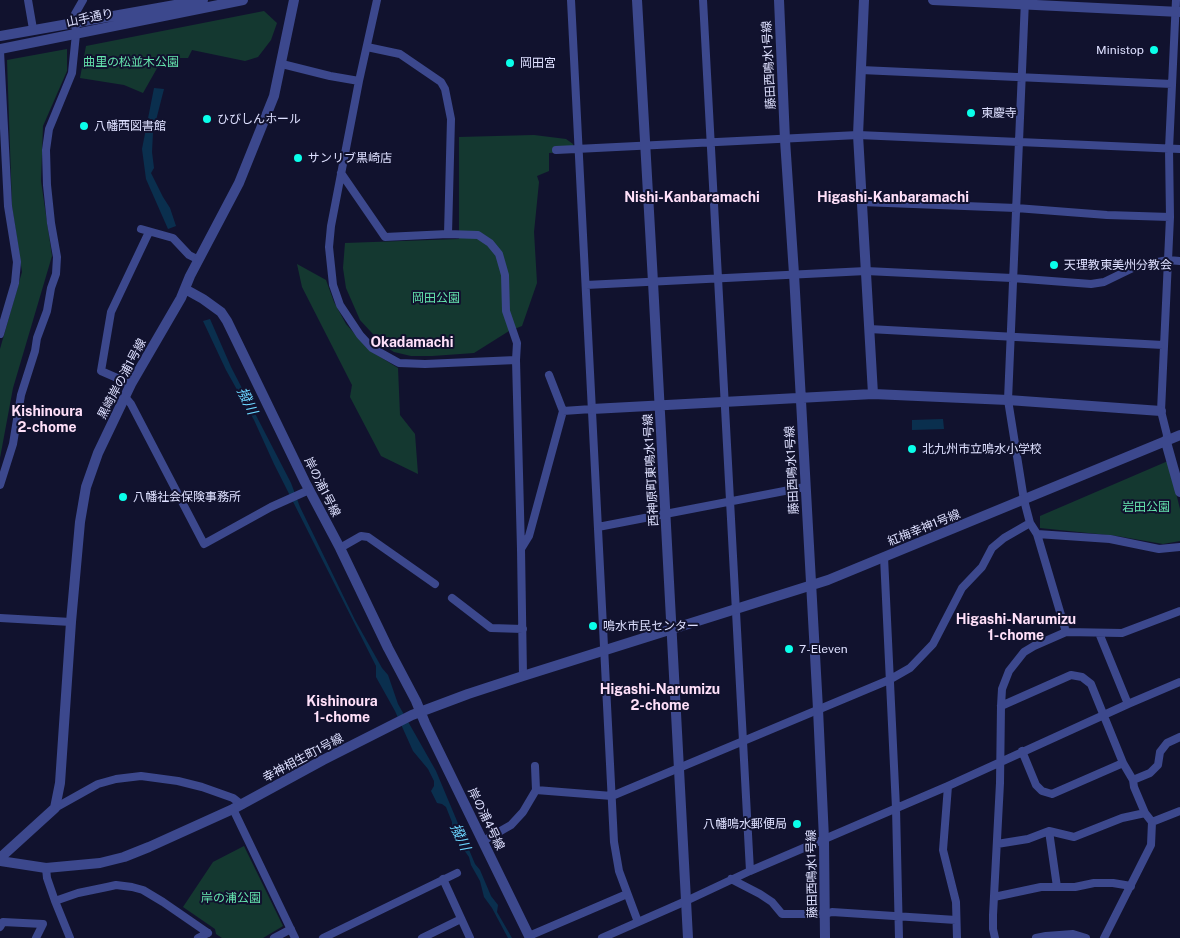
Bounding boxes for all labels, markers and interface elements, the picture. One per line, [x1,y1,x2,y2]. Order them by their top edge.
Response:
street label: 山手通り [65,6,115,30]
street label: 藤田西鳴水1号線 [759,20,779,110]
place label: Ministop [1096,43,1144,57]
marker: Ministop [1148,44,1160,56]
park label: 曲里の松並木公園 [83,55,179,69]
place label: 岡田宮 [520,56,556,70]
marker: 岡田宮 [504,57,516,69]
place label: 東慶寺 [981,106,1017,120]
marker: 東慶寺 [965,107,977,119]
place label: ひびしんホール [217,112,301,126]
marker: ひびしんホール [201,113,213,125]
place label: 八幡西図書館 [94,119,166,133]
marker: 八幡西図書館 [78,120,90,132]
place label: サンリブ黒崎店 [308,151,392,165]
marker: サンリブ黒崎店 [292,152,304,164]
district label: Nishi-Kanbaramachi [624,190,760,206]
district label: Higashi-Kanbaramachi [817,190,969,206]
place label: 天理教東美州分教会 [1064,258,1172,272]
marker: 天理教東美州分教会 [1048,259,1060,271]
park label: 岡田公園 [412,291,460,305]
district label: Okadamachi [371,335,453,351]
street label: 黒崎岸の浦1号線 [95,336,149,422]
water label: 撥川 [233,385,261,417]
district label: Kishinoura 2-chome [11,404,83,437]
street label: 西神原町東鳴水1号線 [641,413,661,527]
street label: 藤田西鳴水1号線 [782,425,802,515]
place label: 北九州市立鳴水小学校 [922,442,1042,456]
marker: 北九州市立鳴水小学校 [906,443,918,455]
street label: 岸の浦1号線 [301,455,343,519]
place label: 八幡社会保険事務所 [133,490,241,504]
marker: 八幡社会保険事務所 [117,491,129,503]
park label: 岩田公園 [1122,500,1170,514]
street label: 紅梅幸神1号線 [886,507,962,549]
district label: Higashi-Narumizu 1-chome [956,612,1076,644]
place label: 鳴水市民センター [603,619,699,633]
marker: 鳴水市民センター [587,620,599,632]
place label: 7-Eleven [799,642,848,656]
marker: 7-Eleven [783,643,795,655]
district label: Higashi-Narumizu 2-chome [600,682,720,714]
district label: Kishinoura 1-chome [306,694,378,726]
street label: 幸神相生町1号線 [260,731,346,785]
street label: 岸の浦4号線 [465,785,507,853]
place label: 八幡鳴水郵便局 [703,817,787,831]
marker: 八幡鳴水郵便局 [791,818,803,830]
water label: 撥川 [446,821,474,853]
street label: 藤田西鳴水1号線 [804,829,820,919]
park label: 岸の浦公園 [201,891,261,905]

